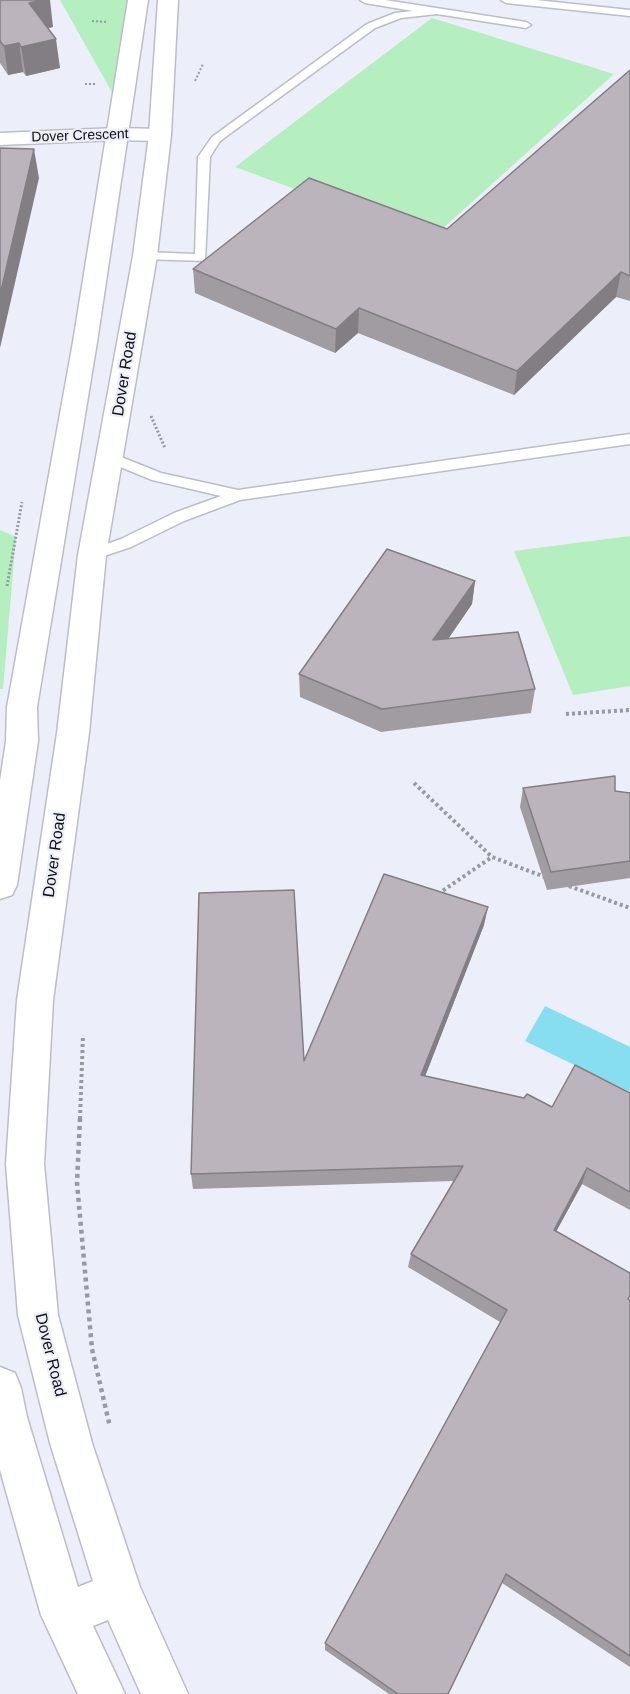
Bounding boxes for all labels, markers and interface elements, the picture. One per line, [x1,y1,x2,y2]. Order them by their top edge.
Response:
street label: Dover Crescent [31,126,129,146]
street label: Dover Road [109,330,141,418]
street label: Dover Road [40,811,70,899]
street label: Dover Road [30,1311,70,1399]

